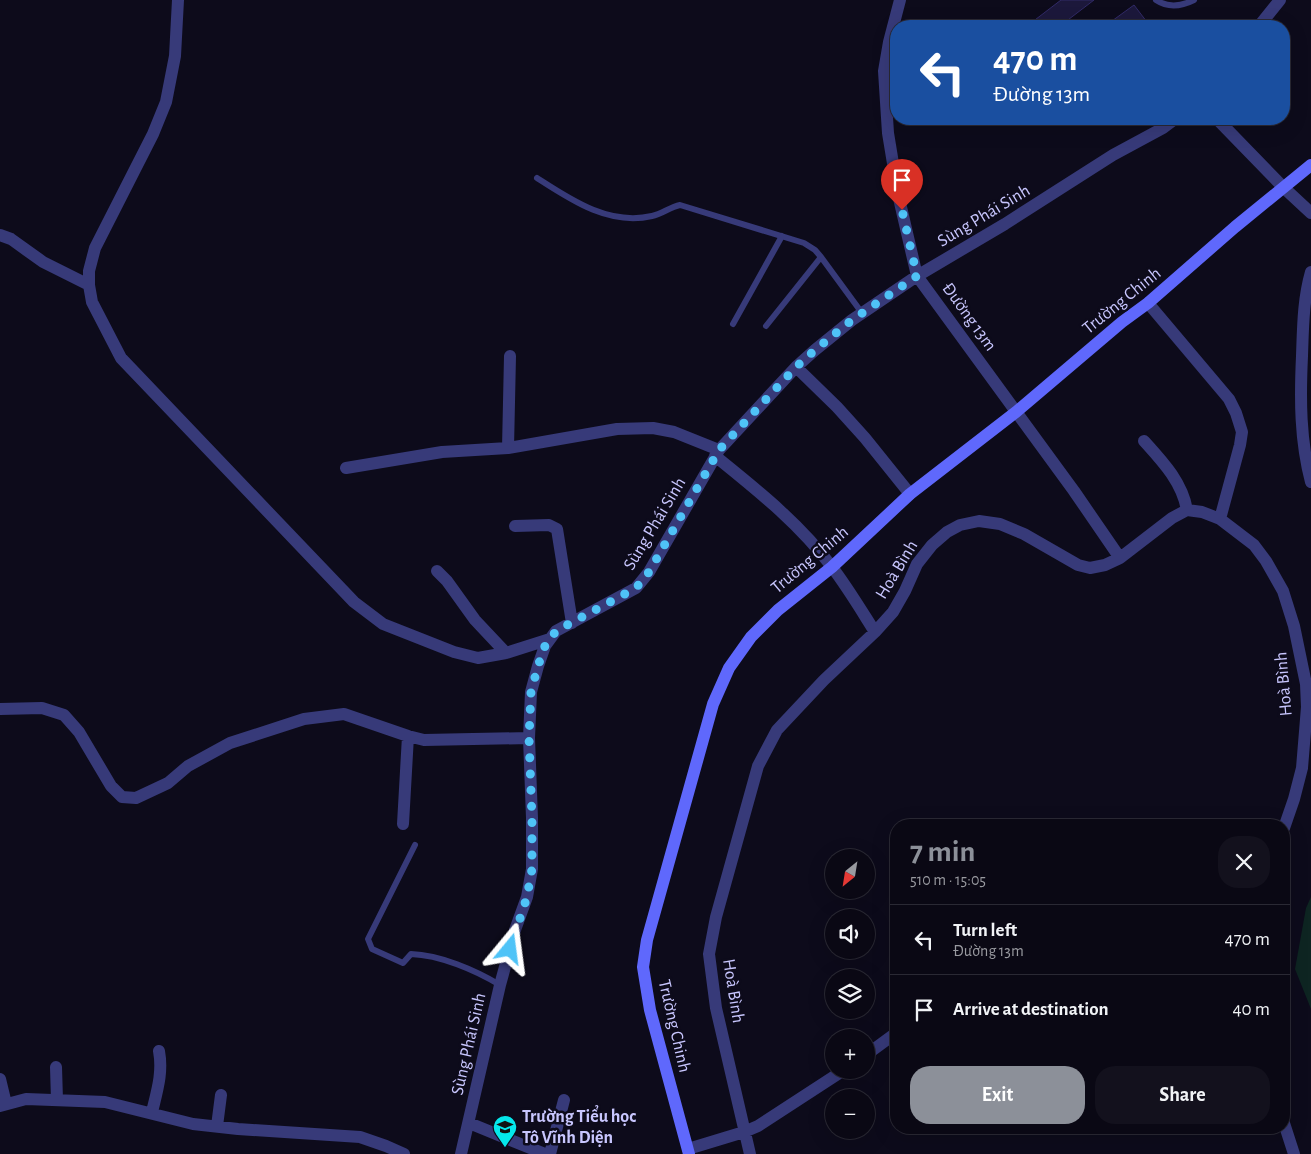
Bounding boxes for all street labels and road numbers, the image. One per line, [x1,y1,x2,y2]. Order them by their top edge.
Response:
street label: Sùng Phái Sinh [935,181,1033,251]
street label: Trường Chinh [1080,264,1164,338]
street label: Đường 13m [938,280,1000,354]
street label: Sùng Phái Sinh [620,475,690,573]
street label: Trường Chinh [768,523,852,597]
street label: Hoà Bình [873,538,921,602]
street label: Hoà Bình [1272,651,1296,717]
street label: Hoà Bình [719,958,747,1024]
street label: Trường Chinh [655,978,693,1074]
street label: Sùng Phái Sinh [448,991,490,1097]

